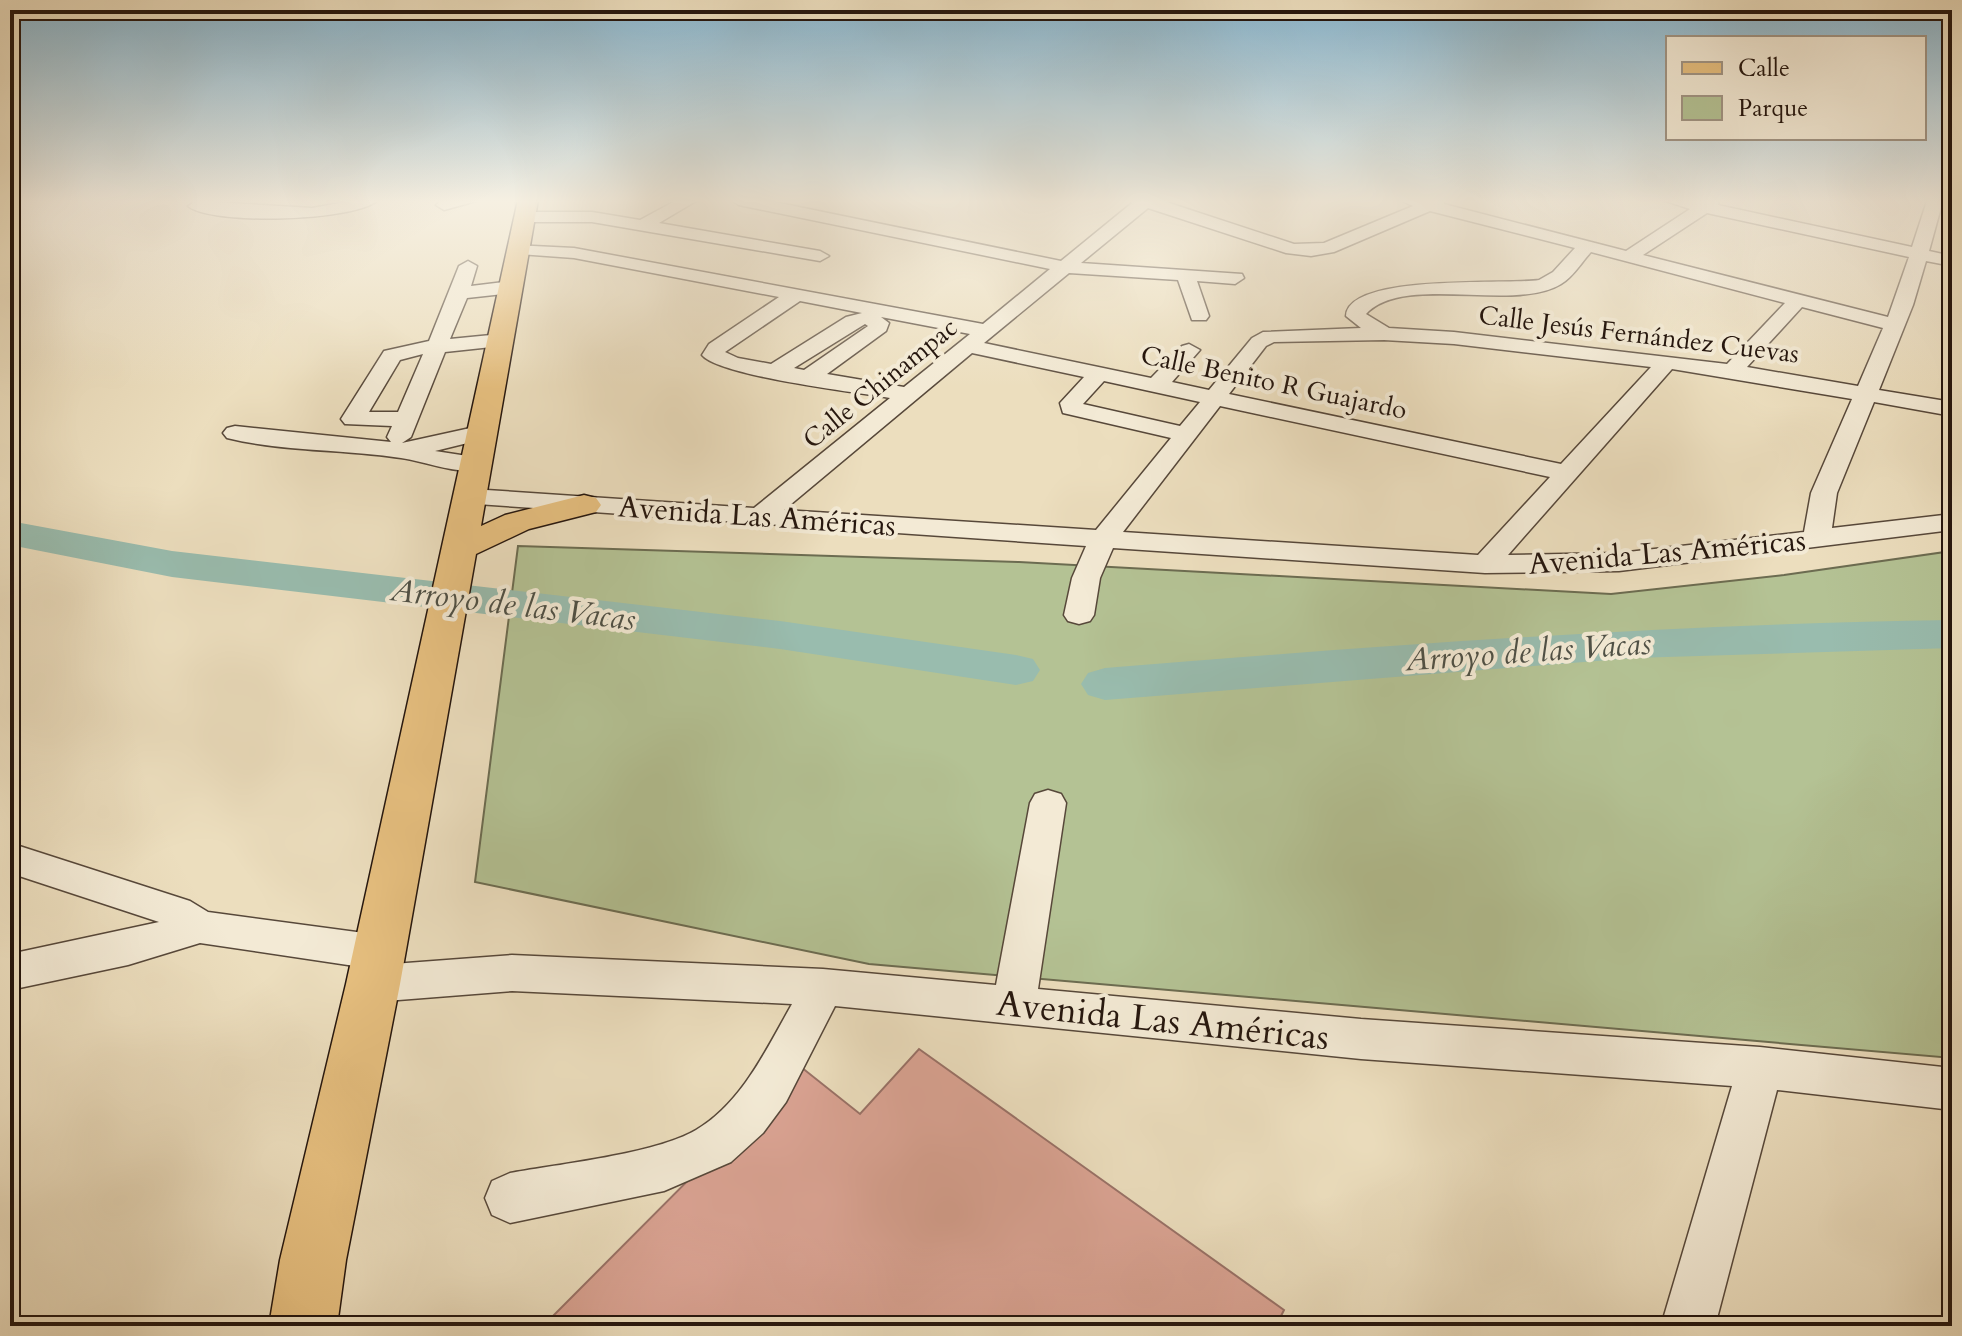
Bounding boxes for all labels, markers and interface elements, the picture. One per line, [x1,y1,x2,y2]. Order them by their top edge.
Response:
legend [1666,36,1926,140]
text: Calle [1738,52,1790,85]
text: Parque [1738,92,1808,125]
street label: Calle Jesús Fernández Cuevas [1477,297,1801,372]
street label: Calle Chinampac [796,310,965,457]
street label: Calle Benito R Guajardo [1138,337,1410,428]
street label: Avenida Las Américas [617,486,897,547]
street label: Avenida Las Américas [1527,520,1807,585]
water label: Arroyo de las Vacas [387,568,638,642]
water label: Arroyo de las Vacas [1402,621,1653,683]
street label: Avenida Las Américas [994,979,1331,1062]

